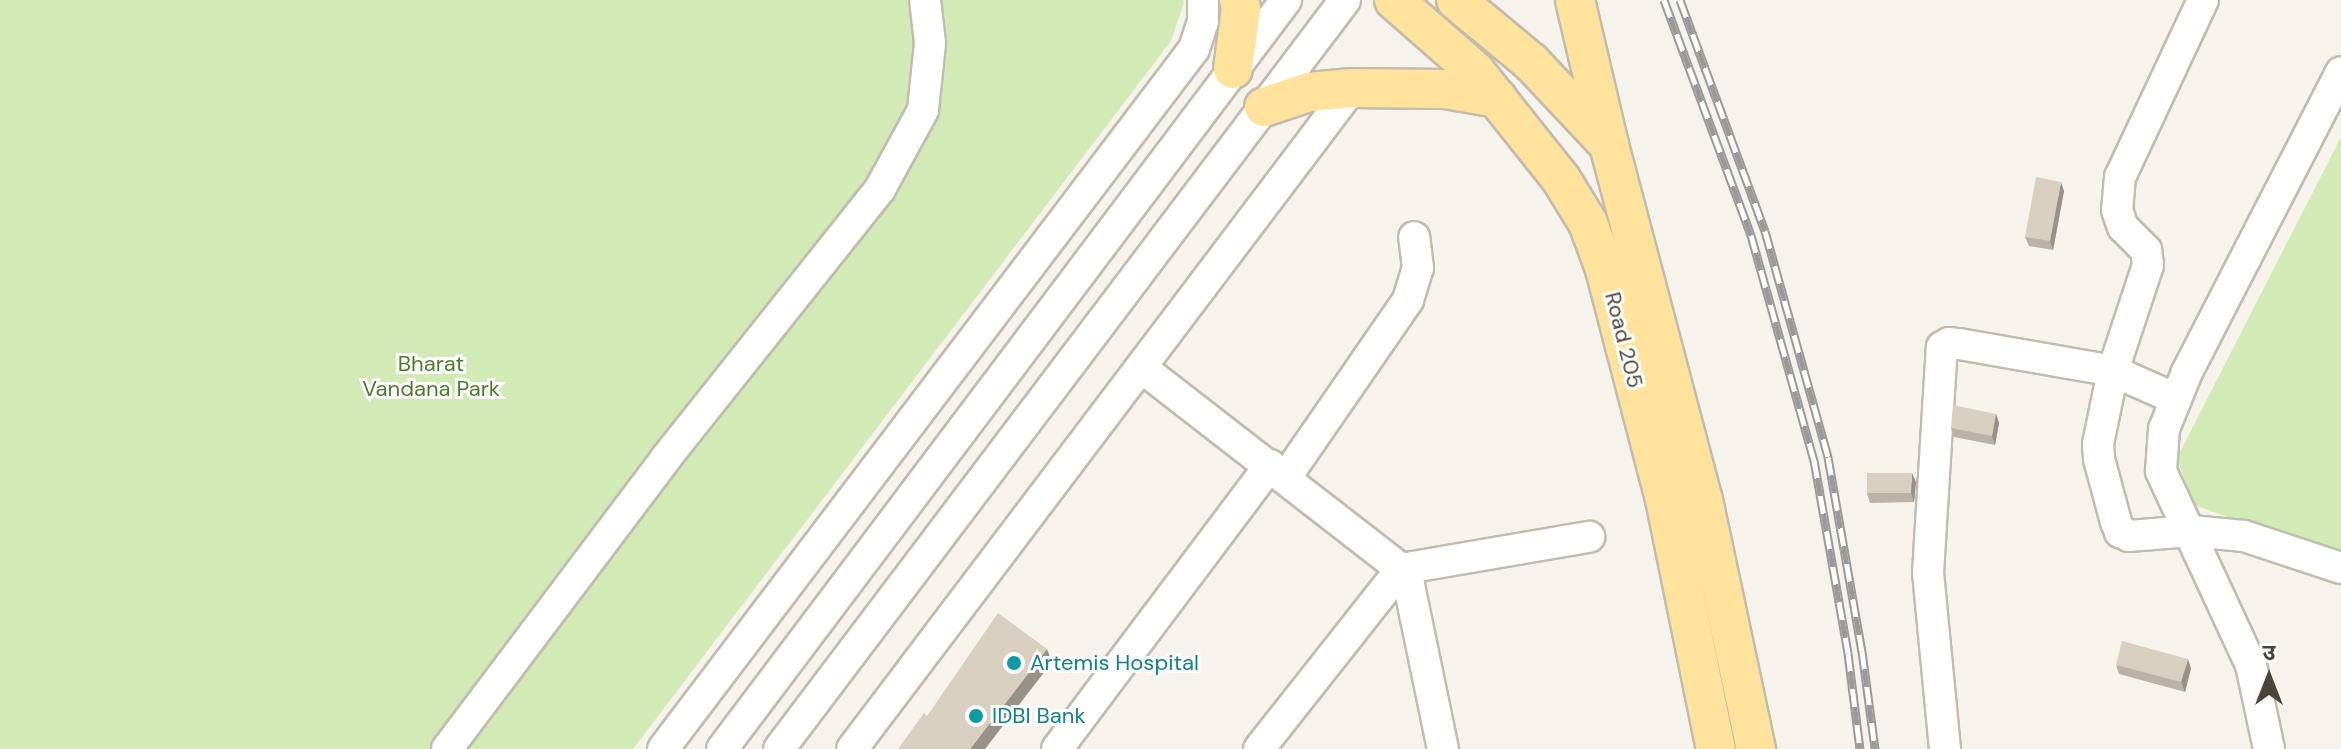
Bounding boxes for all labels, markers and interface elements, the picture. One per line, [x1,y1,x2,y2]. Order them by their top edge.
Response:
street label: Road 205 [1599,289,1649,391]
park label: Bharat Vandana Park [362,350,500,402]
north arrow [2229,637,2309,717]
text: उ [2263,638,2275,667]
place label: Artemis Hospital [1030,650,1199,676]
marker: Artemis Hospital [1005,654,1023,672]
place label: IDBI Bank [992,703,1085,729]
marker: IDBI Bank [967,707,985,725]

